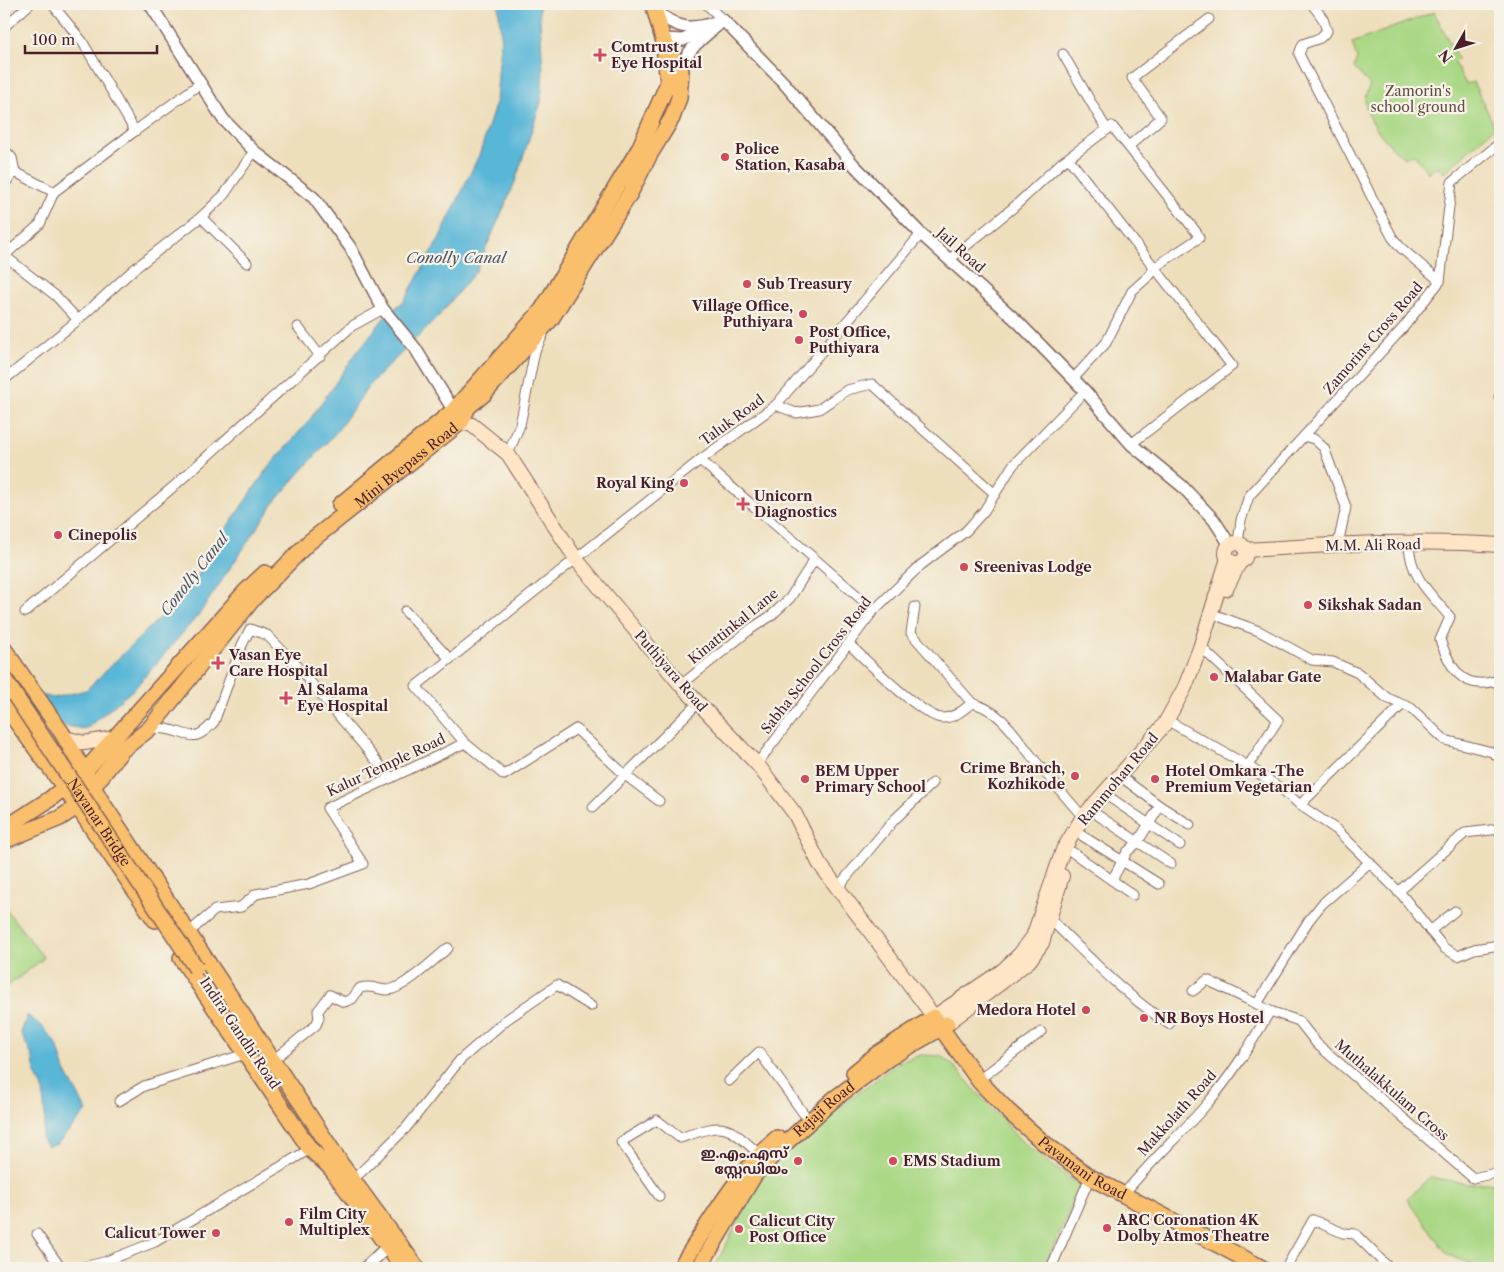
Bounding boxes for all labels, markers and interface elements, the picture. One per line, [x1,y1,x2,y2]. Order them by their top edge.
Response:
scale bar [25,22,158,54]
north arrow [1432,22,1482,72]
text: 100 m [32,30,75,49]
place label: Comtrust Eye Hospital [611,38,702,72]
text: N [1435,46,1457,67]
marker: Comtrust Eye Hospital [593,48,607,62]
park label: Zamorin's school ground [1371,82,1466,116]
place label: Police Station, Kasaba [735,140,846,174]
marker: Police Station, Kasaba [719,151,731,163]
street label: Jail Road [932,222,989,277]
water label: Conolly Canal [406,248,508,267]
place label: Sub Treasury [757,275,852,293]
marker: Sub Treasury [741,278,753,290]
street label: Zamorins Cross Road [1319,278,1427,398]
place label: Village Office, Puthiyara [691,297,794,331]
marker: Village Office, Puthiyara [797,308,809,320]
place label: Post Office, Puthiyara [809,323,890,357]
marker: Post Office, Puthiyara [793,334,805,346]
street label: Taluk Road [696,390,768,449]
street label: Mini Byepass Road [351,419,462,512]
place label: Royal King [596,474,675,492]
marker: Royal King [678,477,690,489]
place label: Unicorn Diagnostics [754,487,837,521]
marker: Unicorn Diagnostics [736,497,750,511]
place label: Cinepolis [68,526,137,544]
water label: Conolly Canal [156,527,234,619]
marker: Cinepolis [52,529,64,541]
street label: M.M. Ali Road [1325,535,1422,555]
place label: Sreenivas Lodge [974,558,1092,576]
marker: Sreenivas Lodge [958,561,970,573]
street label: Kinattinkal Lane [684,584,782,668]
street label: Sabha School Cross Road [757,592,875,737]
place label: Sikshak Sadan [1318,596,1422,614]
marker: Sikshak Sadan [1302,599,1314,611]
street label: Puthiyara Road [631,627,712,716]
place label: Vasan Eye Care Hospital [228,646,328,680]
marker: Vasan Eye Care Hospital [211,656,225,670]
place label: Malabar Gate [1224,668,1321,686]
marker: Malabar Gate [1208,671,1220,683]
place label: Al Salama Eye Hospital [296,681,388,715]
marker: Al Salama Eye Hospital [279,691,293,705]
street label: Kalur Temple Road [324,729,449,800]
street label: Rammohan Road [1074,729,1162,829]
place label: Crime Branch, Kozhikode [960,759,1065,793]
place label: BEM Upper Primary School [815,762,926,796]
place label: Hotel Omkara -The Premium Vegetarian [1165,762,1313,796]
marker: Crime Branch, Kozhikode [1069,770,1081,782]
marker: BEM Upper Primary School [799,773,811,785]
marker: Hotel Omkara -The Premium Vegetarian [1149,773,1161,785]
street label: Nayanar Bridge [63,775,135,870]
street label: Indira Gandhi Road [196,974,284,1093]
place label: Medora Hotel [976,1001,1076,1019]
marker: Medora Hotel [1080,1004,1092,1016]
place label: NR Boys Hostel [1154,1009,1264,1027]
marker: NR Boys Hostel [1138,1012,1150,1024]
street label: Muthalakkulam Cross [1331,1035,1453,1145]
street label: Makkolath Road [1134,1066,1221,1160]
street label: Rajaji Road [789,1078,859,1141]
street label: Pavamani Road [1034,1133,1130,1204]
place label: ഇ.എം.എസ് സ്റ്റേഡിയം [701,1144,790,1179]
place label: EMS Stadium [903,1152,1001,1170]
marker: ഇ.എം.എസ് സ്റ്റേഡിയം [792,1155,804,1167]
marker: EMS Stadium [887,1155,899,1167]
place label: Film City Multiplex [299,1205,371,1239]
place label: ARC Coronation 4K Dolby Atmos Theatre [1116,1211,1269,1245]
place label: Calicut City Post Office [749,1212,835,1246]
marker: Film City Multiplex [283,1216,295,1228]
marker: ARC Coronation 4K Dolby Atmos Theatre [1101,1222,1113,1234]
marker: Calicut City Post Office [733,1223,745,1235]
place label: Calicut Tower [105,1224,206,1242]
marker: Calicut Tower [210,1227,222,1239]

